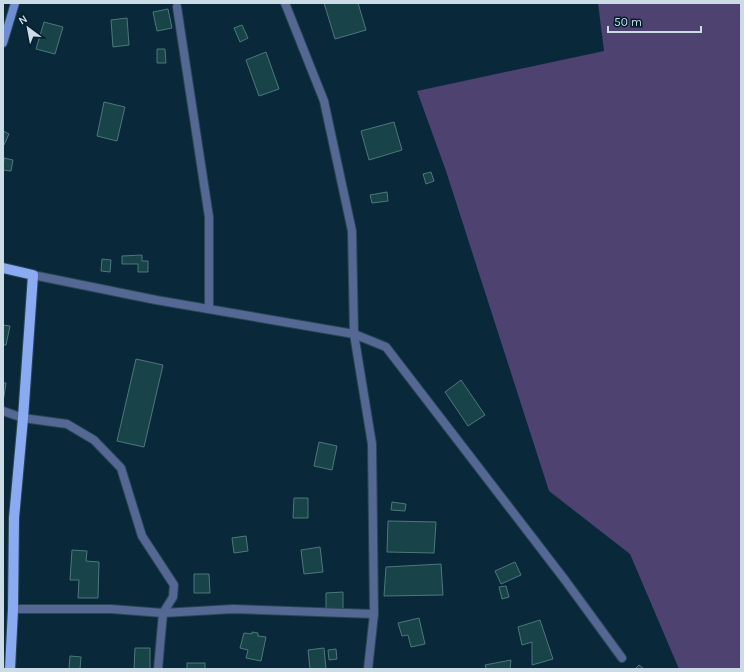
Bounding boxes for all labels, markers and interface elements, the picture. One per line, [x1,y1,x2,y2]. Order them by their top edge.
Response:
north arrow [8,8,48,48]
scale bar [608,8,701,34]
text: N [16,12,30,28]
text: 50 m [614,15,642,29]

